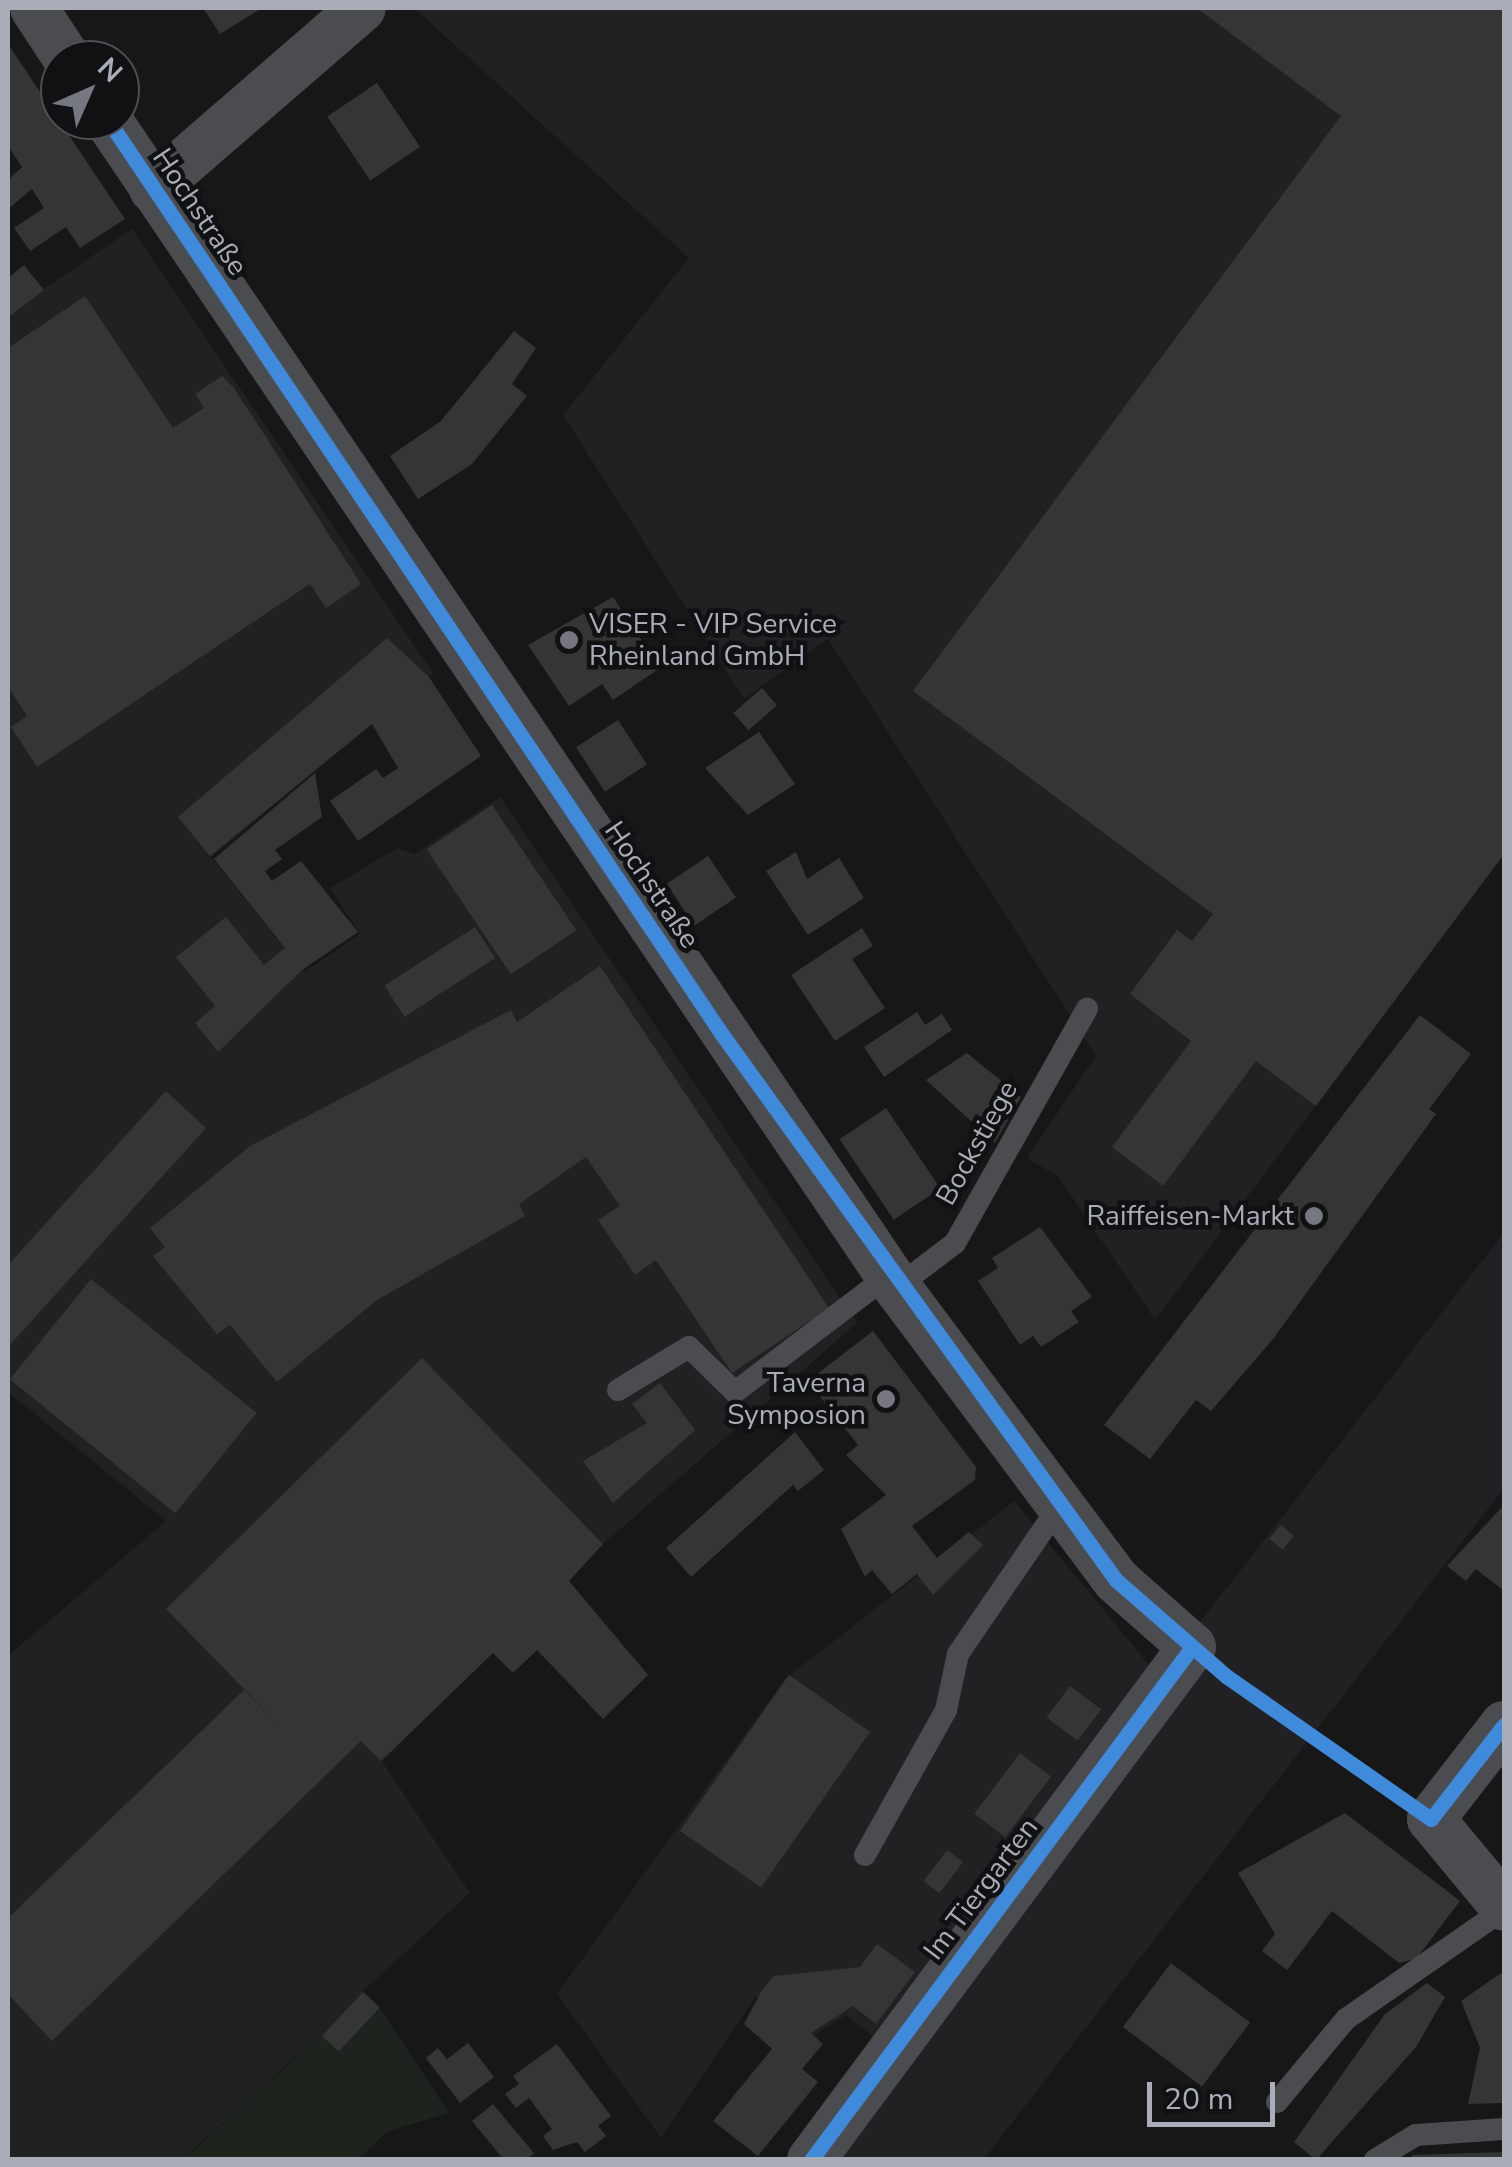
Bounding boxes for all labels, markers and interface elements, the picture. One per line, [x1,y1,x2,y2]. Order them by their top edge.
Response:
north arrow [40,40,140,140]
text: N [89,49,131,91]
street label: Hochstraße [145,142,255,282]
place label: VISER - VIP Service Rheinland GmbH [589,607,837,673]
marker: VISER - VIP Service Rheinland GmbH [558,629,580,651]
street label: Hochstraße [597,815,707,955]
street label: Bockstiege [929,1075,1025,1211]
place label: Raiffeisen-Markt [1086,1199,1294,1233]
marker: Raiffeisen-Markt [1303,1205,1325,1227]
place label: Taverna Symposion [727,1366,866,1432]
marker: Taverna Symposion [875,1388,897,1410]
street label: Im Tiergarten [917,1811,1045,1967]
scale bar [1152,2062,1280,2124]
text: 20 m [1164,2079,1233,2120]

